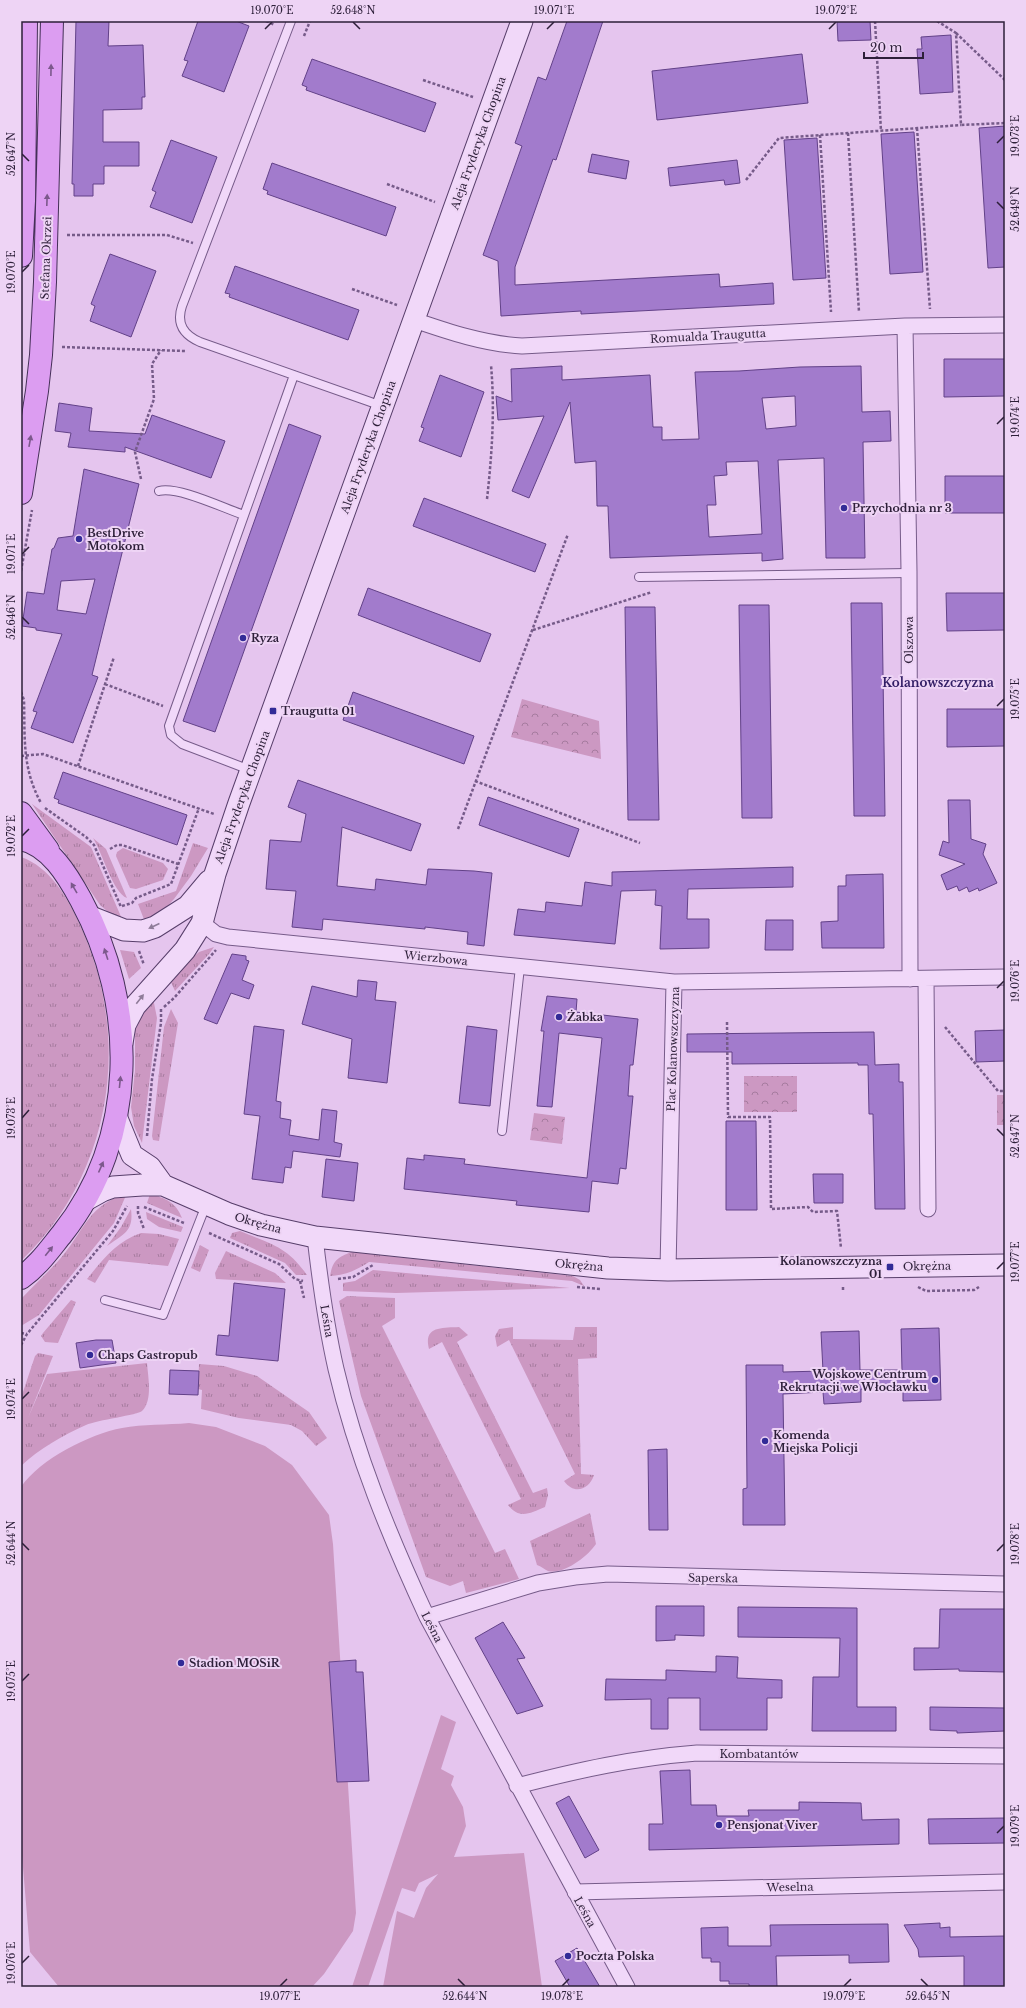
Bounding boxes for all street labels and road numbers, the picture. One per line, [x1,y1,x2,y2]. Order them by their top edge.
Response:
street label: Aleja Fryderyka Chopina [447,74,509,212]
street label: Stefana Okrzei [38,216,54,300]
street label: Romualda Traugutta [650,326,767,346]
street label: Aleja Fryderyka Chopina [337,378,399,516]
street label: Olszowa [902,615,916,664]
street label: Aleja Fryderyka Chopina [211,728,273,866]
street label: Wierzbowa [403,948,469,968]
street label: Plac Kolanowszczyzna [664,985,682,1112]
street label: Okrężna [233,1210,284,1237]
street label: Okrężna [554,1256,605,1274]
street label: Okrężna [903,1259,952,1273]
street label: Leśna [317,1304,337,1339]
street label: Saperska [688,1571,739,1585]
street label: Leśna [418,1609,446,1646]
street label: Kombatantów [720,1747,799,1761]
street label: Weselna [765,1880,814,1894]
street label: Leśna [571,1894,600,1931]

